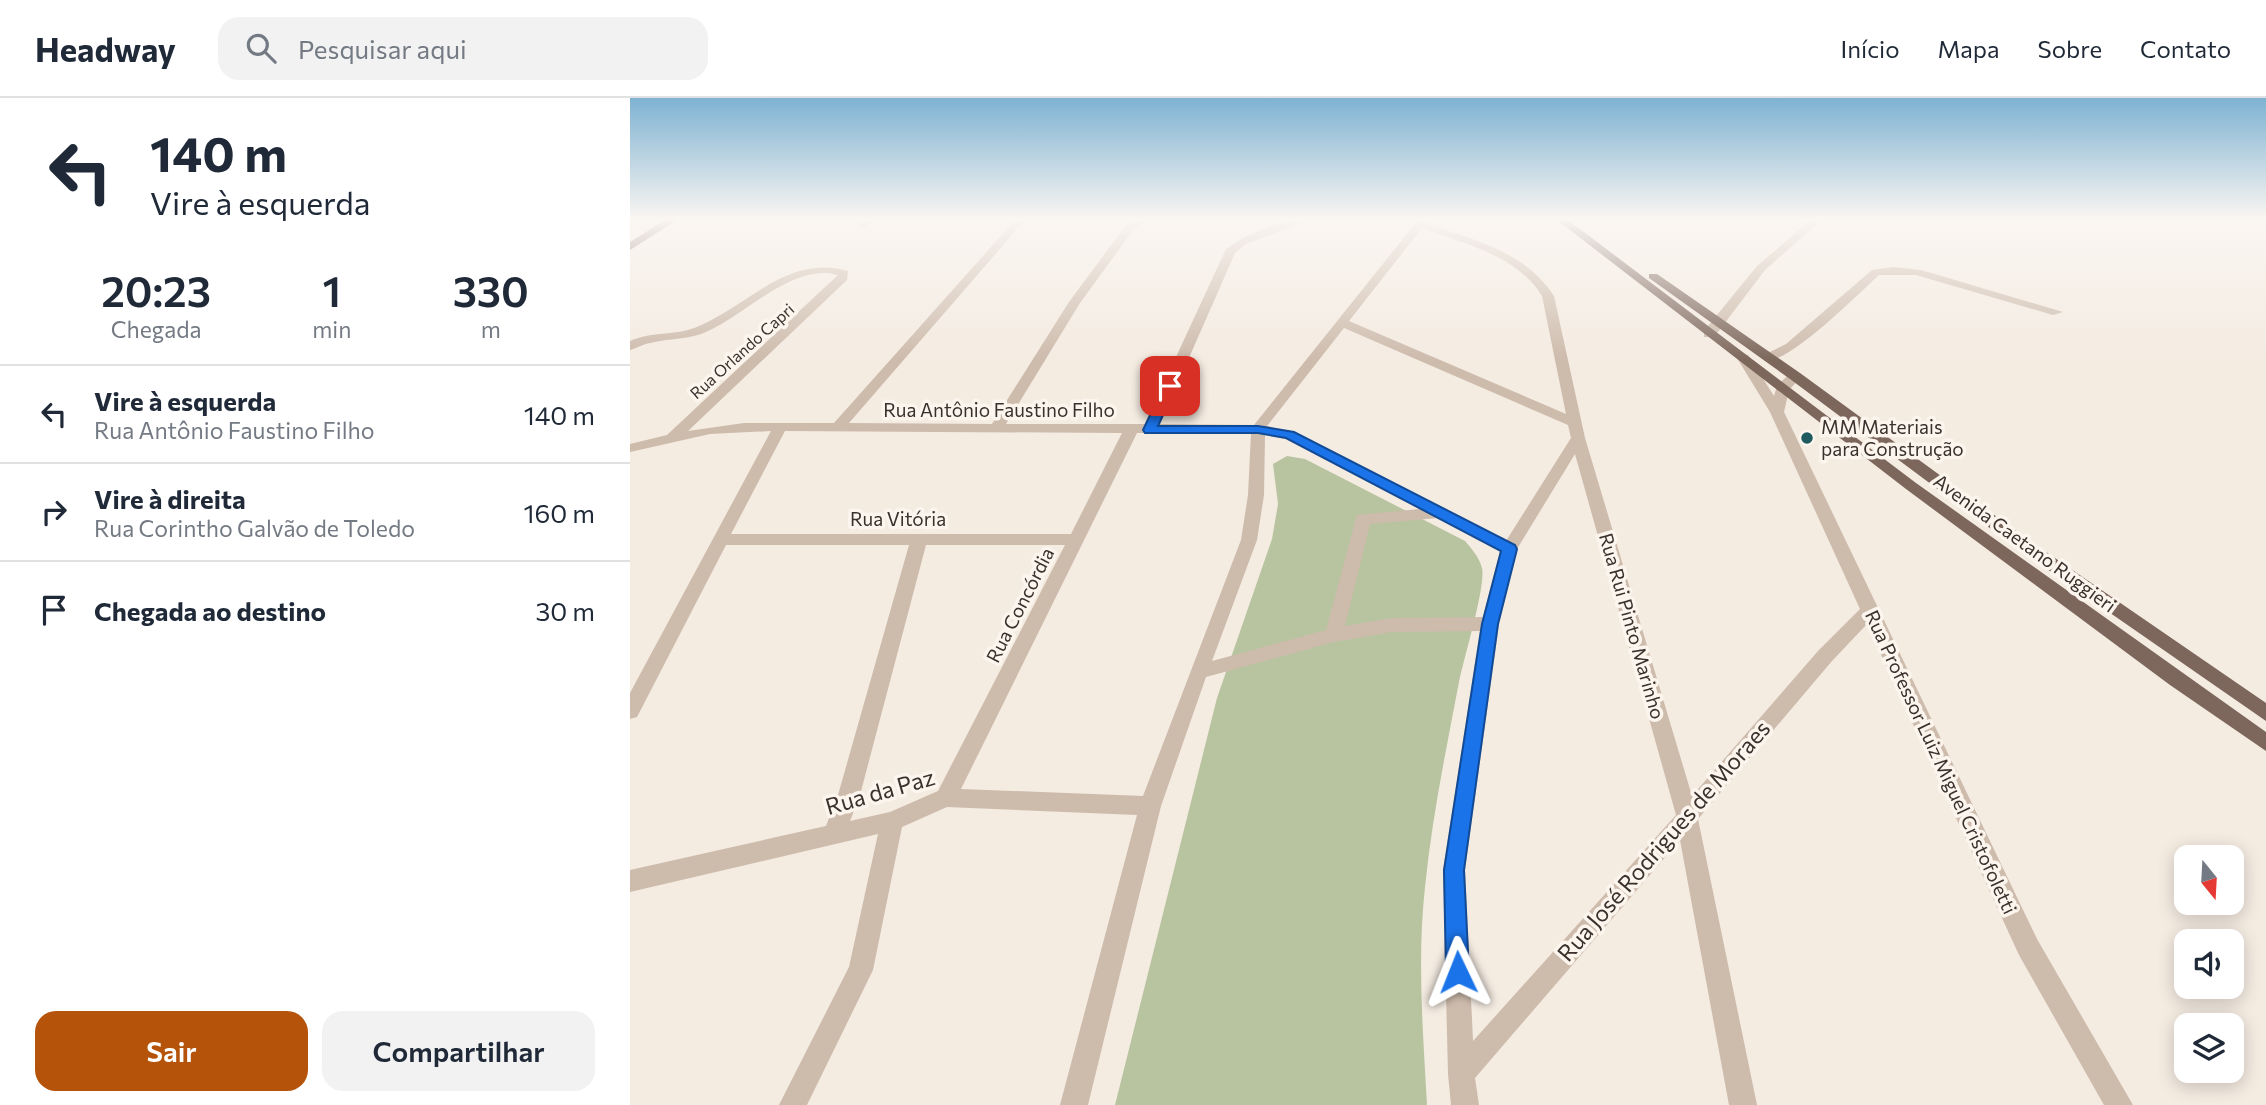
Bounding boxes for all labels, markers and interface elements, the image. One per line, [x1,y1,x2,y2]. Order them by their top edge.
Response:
search box [218,17,708,80]
text: Headway [35,28,176,69]
icon: search [242,29,280,67]
text: Pesquisar aqui [298,33,467,64]
text: Início [1841,34,1900,63]
text: Mapa [1938,34,2000,63]
text: Sobre [2038,34,2102,63]
text: Contato [2140,34,2231,63]
text: 140 m [150,122,287,182]
icon: left [35,126,126,217]
text: Vire à esquerda [150,182,371,222]
text: 20:23 [101,264,211,316]
text: 1 [323,264,341,316]
text: 330 [453,264,529,316]
street label: Rua Orlando Capri [686,299,798,402]
text: Chegada [111,315,202,343]
text: min [312,315,351,343]
text: m [481,315,501,343]
pin [1140,356,1200,416]
icon: arrive [1151,367,1189,405]
text: Vire à esquerda [94,385,276,416]
icon: left [35,395,73,433]
street label: Rua Antônio Faustino Filho [883,398,1115,421]
text: 140 m [524,399,595,430]
place label: MM Materiais para Construção [1821,415,1964,460]
text: Rua Antônio Faustino Filho [94,416,374,444]
marker: MM Materiais para Construção [1799,430,1815,446]
street label: Avenida Caetano Ruggieri [1930,469,2121,616]
text: Vire à direita [94,483,246,514]
icon: right [35,493,73,531]
text: 160 m [523,497,595,528]
street label: Rua Vitória [850,507,946,530]
text: Rua Corintho Galvão de Toledo [94,514,415,542]
street label: Rua Rui Pinto Marinho [1595,530,1670,722]
street label: Rua Concórdia [981,543,1058,666]
icon: arrive [35,591,73,629]
text: Chegada ao destino [94,595,326,626]
text: 30 m [536,595,595,626]
street label: Rua Professor Luiz Miguel Cristofoletti [1861,606,2022,917]
street label: Rua José Rodrigues de Moraes [1551,714,1775,967]
street label: Rua da Paz [822,762,937,820]
north arrow [2174,845,2244,915]
map controls [2174,845,2244,1083]
button: sound [2174,929,2244,999]
position arrow [1421,935,1495,1009]
button: Sair [35,1011,308,1091]
button: Compartilhar [322,1011,595,1091]
button: layers [2174,1013,2244,1083]

